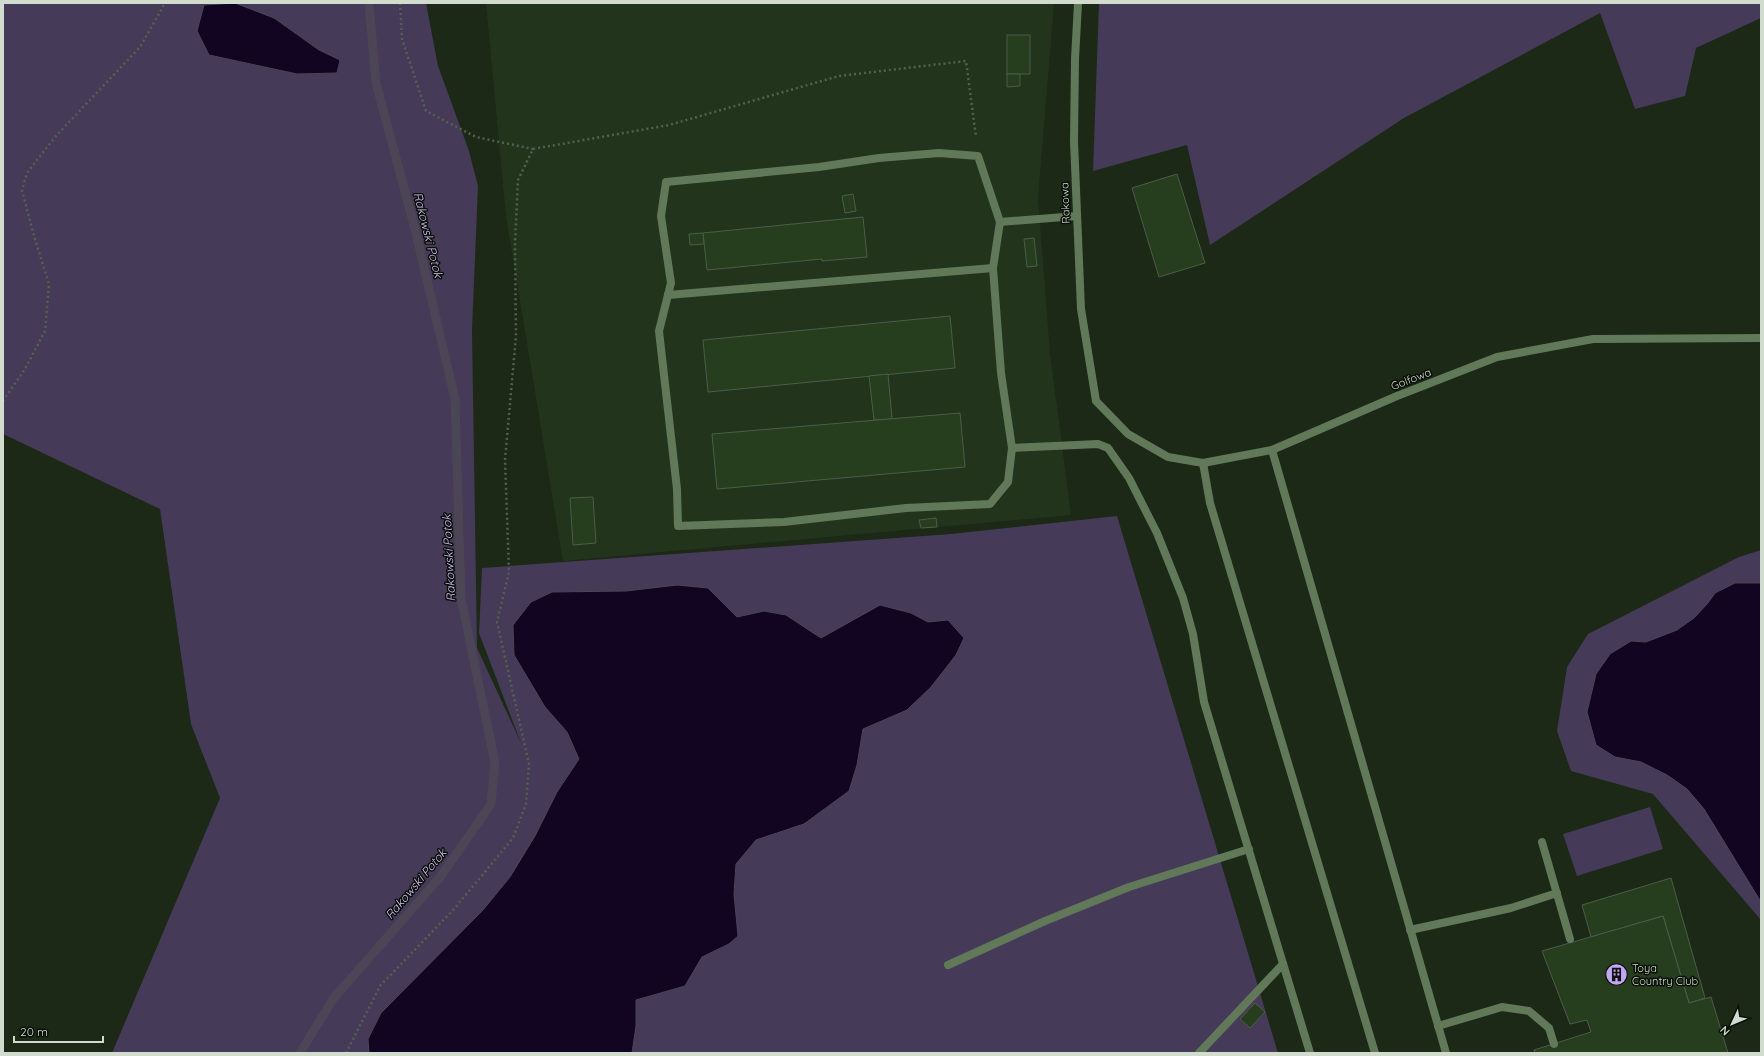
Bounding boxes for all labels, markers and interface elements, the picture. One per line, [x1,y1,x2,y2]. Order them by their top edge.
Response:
street label: Rakowa [1057,182,1073,224]
water label: Rakowski Potok [411,191,447,281]
street label: Golfowa [1389,365,1433,393]
water label: Rakowski Potok [439,512,458,602]
water label: Rakowski Potok [382,844,451,922]
building icon: Toya Country Club [1603,961,1629,987]
place label: Toya Country Club [1632,961,1699,988]
north arrow [1712,1004,1752,1044]
scale bar [14,1018,103,1044]
text: N [1717,1023,1733,1039]
text: 20 m [20,1024,48,1039]

